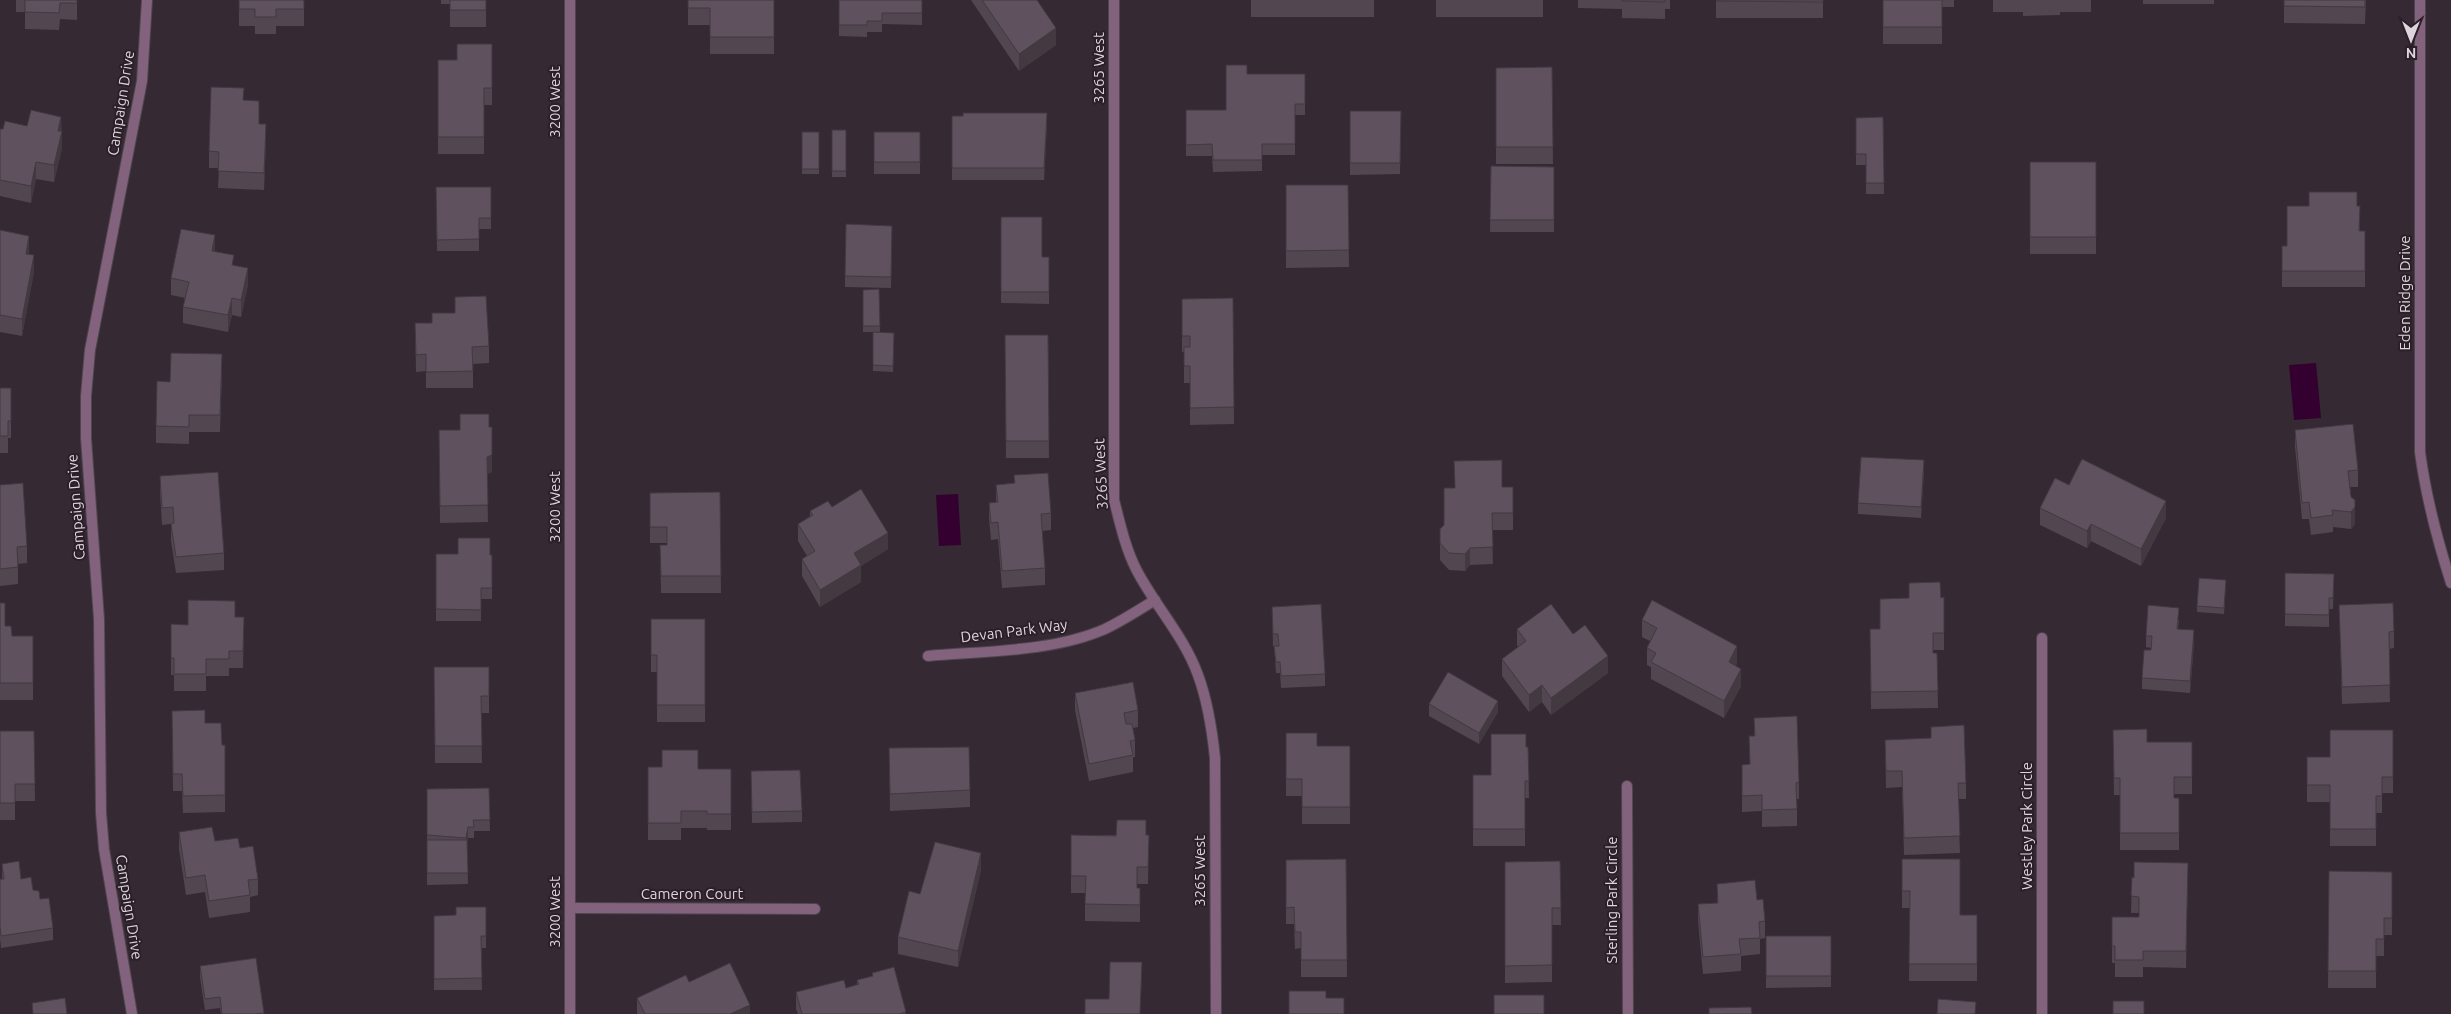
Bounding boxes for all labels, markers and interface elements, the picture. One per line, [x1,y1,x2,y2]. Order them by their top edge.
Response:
north arrow [2386,15,2436,65]
street label: 3265 West [1090,32,1107,104]
text: N [2406,45,2416,61]
street label: Campaign Drive [104,49,137,157]
street label: 3200 West [546,66,563,138]
street label: Eden Ridge Drive [2396,236,2413,350]
street label: 3265 West [1090,438,1111,510]
street label: Campaign Drive [63,454,88,561]
street label: 3200 West [546,471,563,543]
street label: Devan Park Way [959,616,1068,645]
street label: Westley Park Circle [2018,762,2035,890]
street label: 3265 West [1191,835,1208,907]
street label: Sterling Park Circle [1603,837,1620,963]
street label: Campaign Drive [113,853,146,961]
street label: 3200 West [546,876,563,948]
street label: Cameron Court [641,885,743,902]

